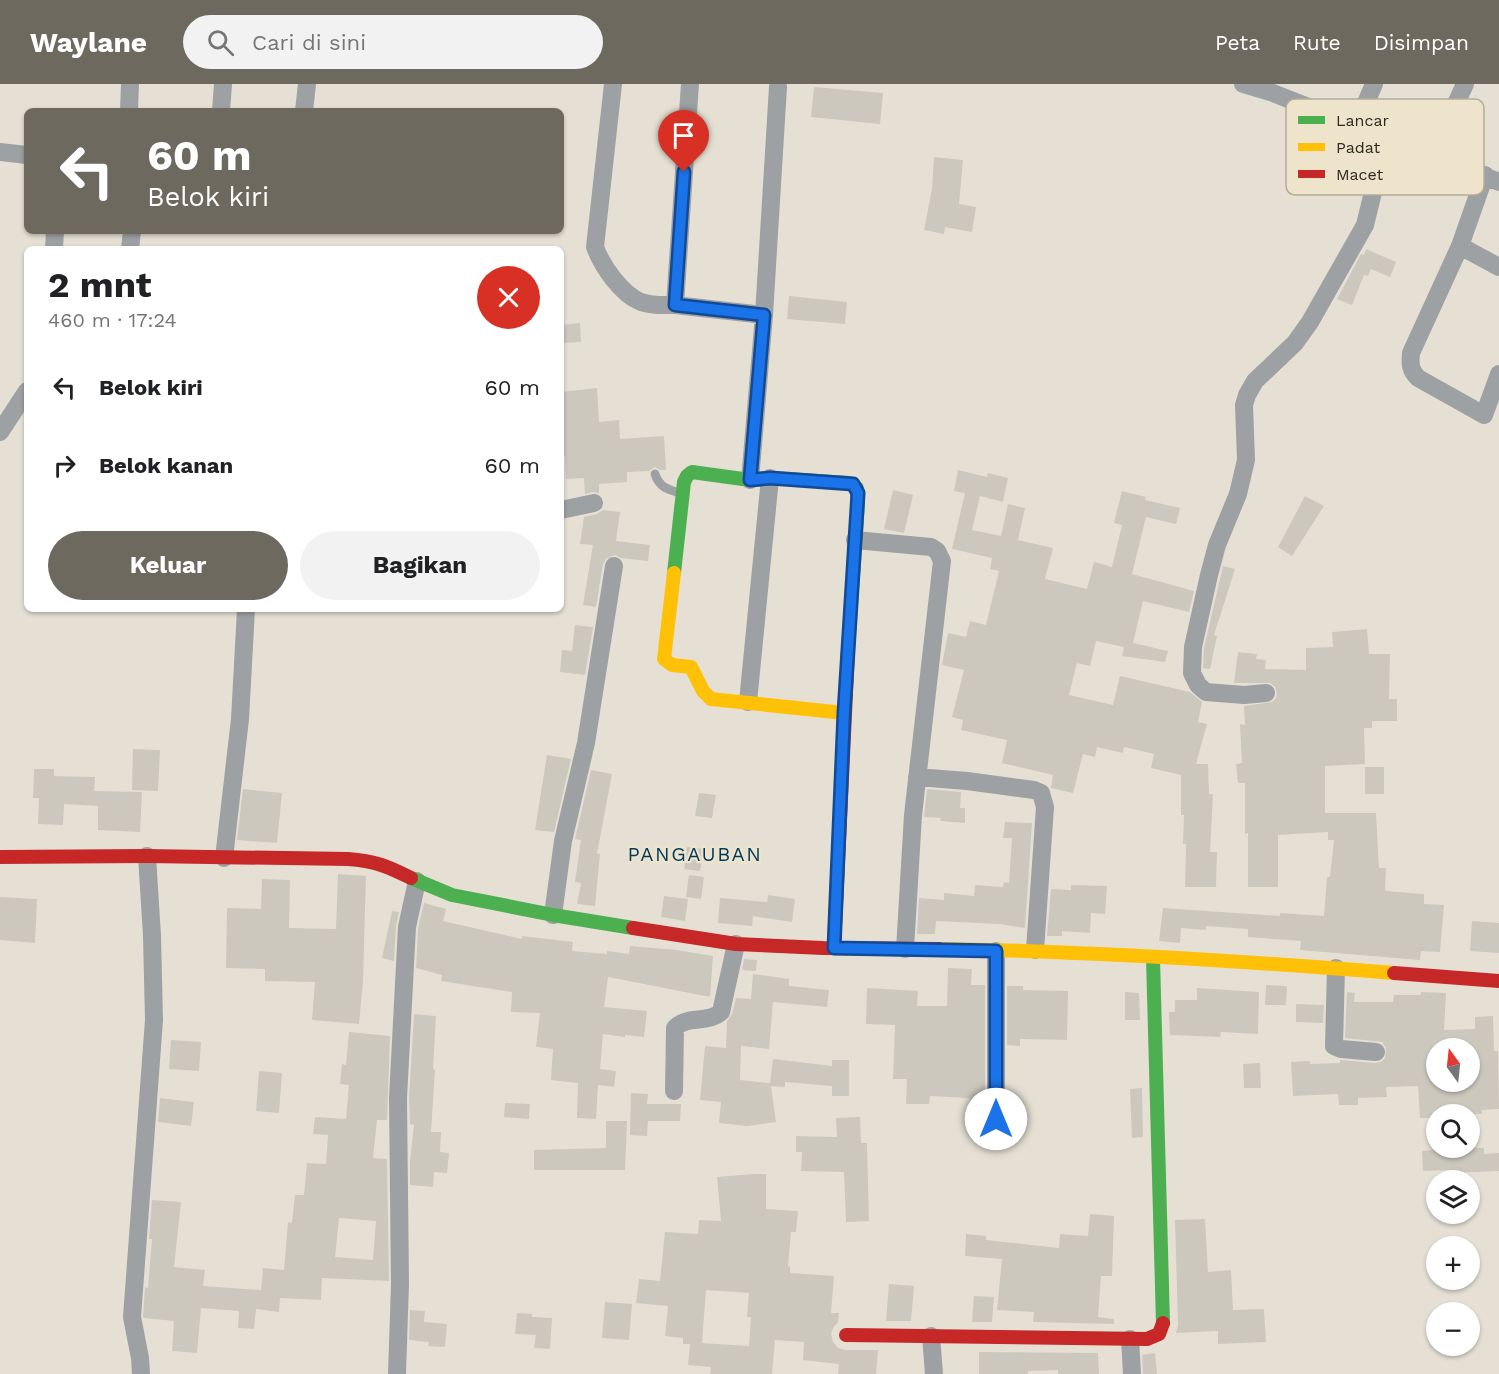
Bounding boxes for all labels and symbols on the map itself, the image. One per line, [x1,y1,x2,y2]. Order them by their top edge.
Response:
legend [1286,99,1484,195]
pin [658,110,709,172]
text: Lancar [1336,111,1390,130]
text: Padat [1336,138,1381,157]
text: Macet [1336,165,1384,184]
district label: PANGAUBAN [628,842,762,866]
north arrow [1426,1038,1480,1092]
position arrow [964,1087,1028,1151]

